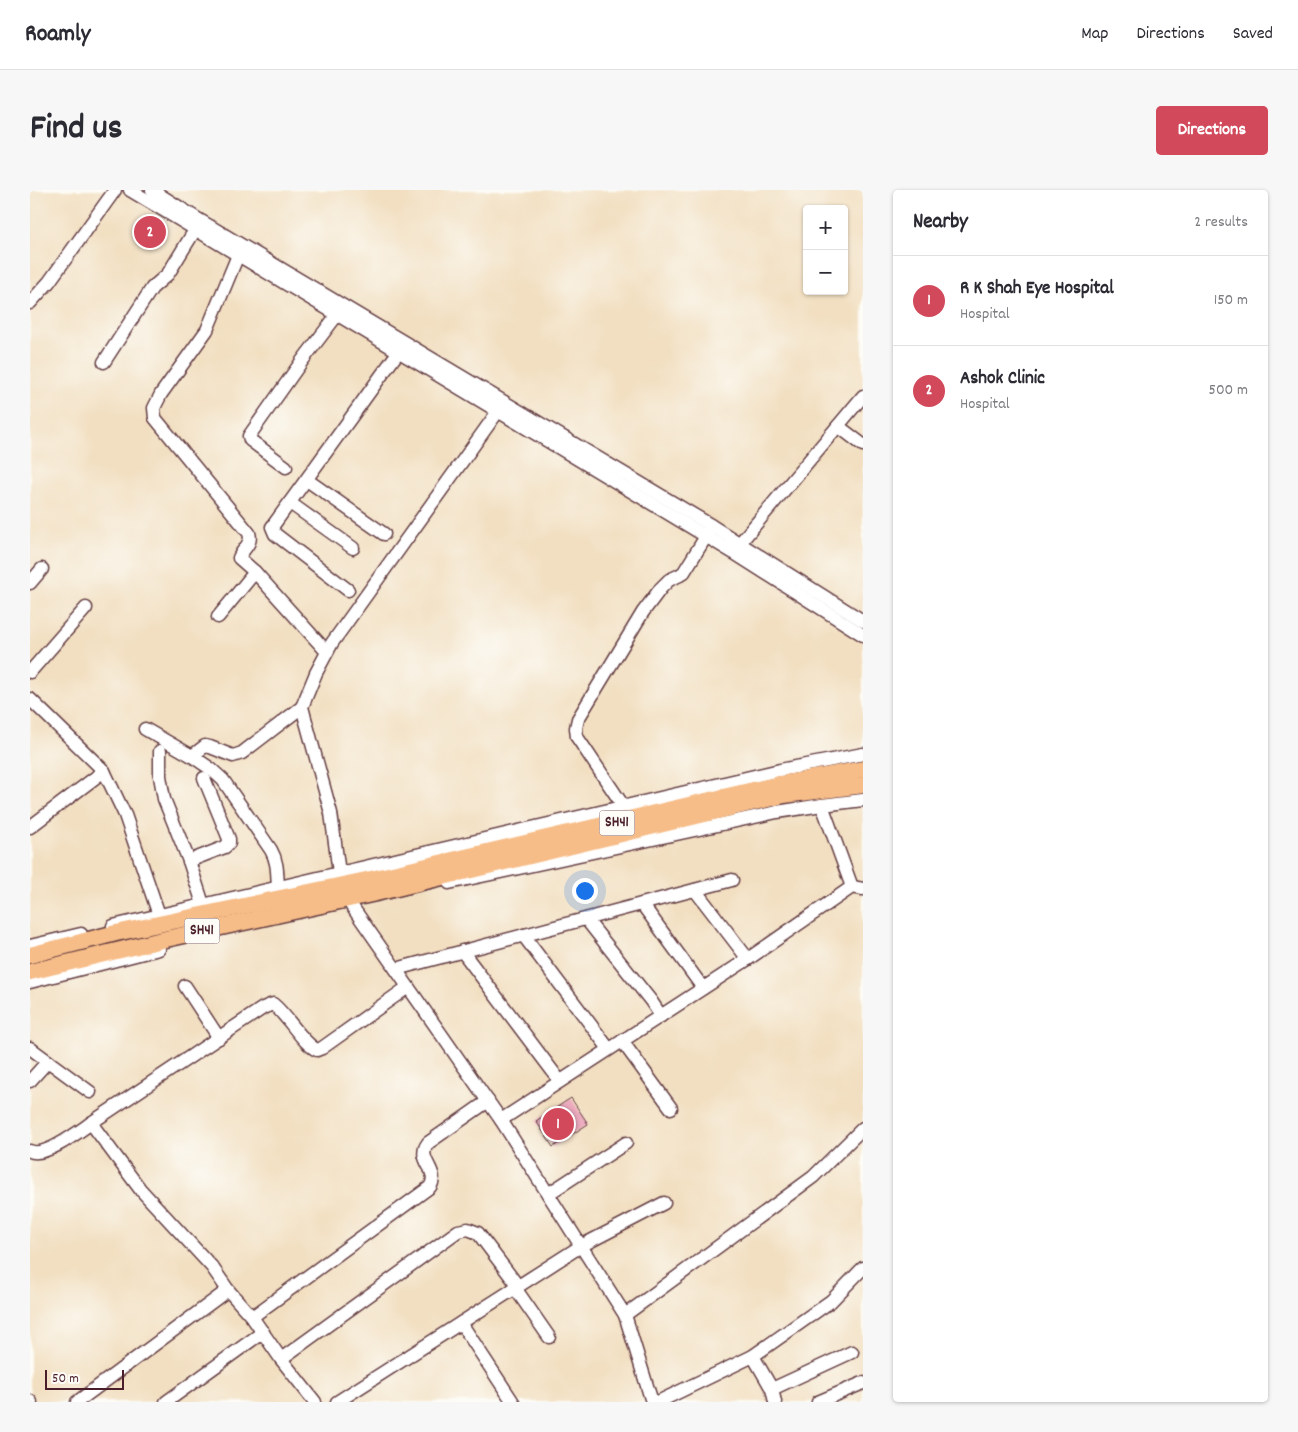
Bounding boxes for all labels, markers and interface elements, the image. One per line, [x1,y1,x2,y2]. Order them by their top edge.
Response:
text: Roamly [25,18,91,52]
text: Map [1081,22,1108,47]
text: Directions [1136,22,1205,47]
text: Saved [1233,22,1273,47]
text: Find us [30,105,122,155]
button: Directions [1156,106,1268,155]
map controls [803,205,848,295]
button: + [803,205,848,250]
text: Nearby [913,208,968,238]
text: 2 results [1194,211,1248,234]
pin: 2 [134,213,166,251]
button: − [803,250,848,295]
text: R K Shah Eye Hospital [960,276,1114,303]
text: 1 [927,289,931,312]
text: 150 m [1214,289,1248,312]
text: Hospital [960,303,1010,326]
text: Ashok Clinic [960,366,1045,393]
text: 2 [926,379,933,402]
text: 500 m [1208,379,1248,402]
text: Hospital [960,393,1010,416]
road number: SH41 [600,810,634,836]
your location [572,878,598,904]
road number: SH41 [184,918,220,944]
pin: 1 [542,1105,574,1143]
scale bar [45,1367,124,1390]
text: 50 m [52,1369,79,1389]

